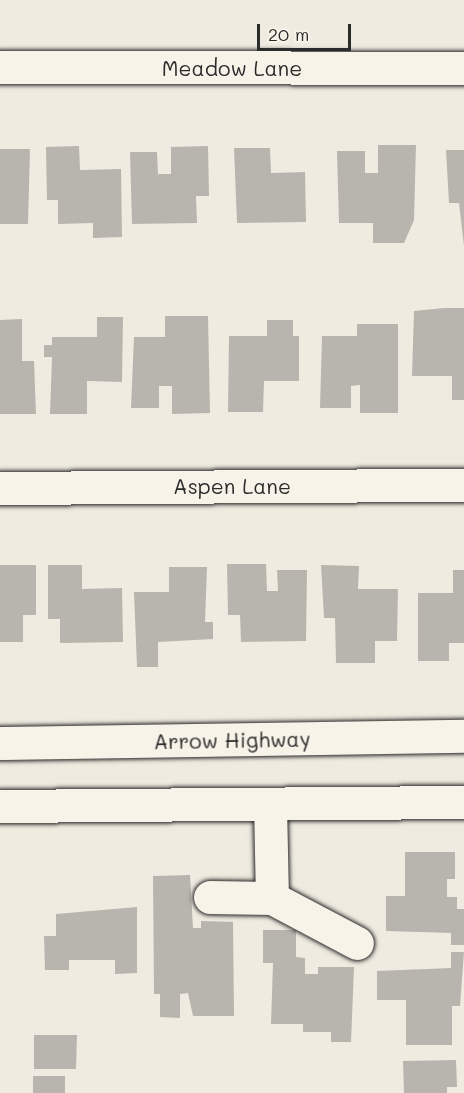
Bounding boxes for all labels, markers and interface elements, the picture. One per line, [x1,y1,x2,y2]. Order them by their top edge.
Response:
scale bar [260,12,354,50]
text: 20 m [268,22,309,46]
street label: Meadow Lane [162,55,302,81]
street label: Aspen Lane [173,473,291,499]
street label: Arrow Highway [153,726,311,754]

